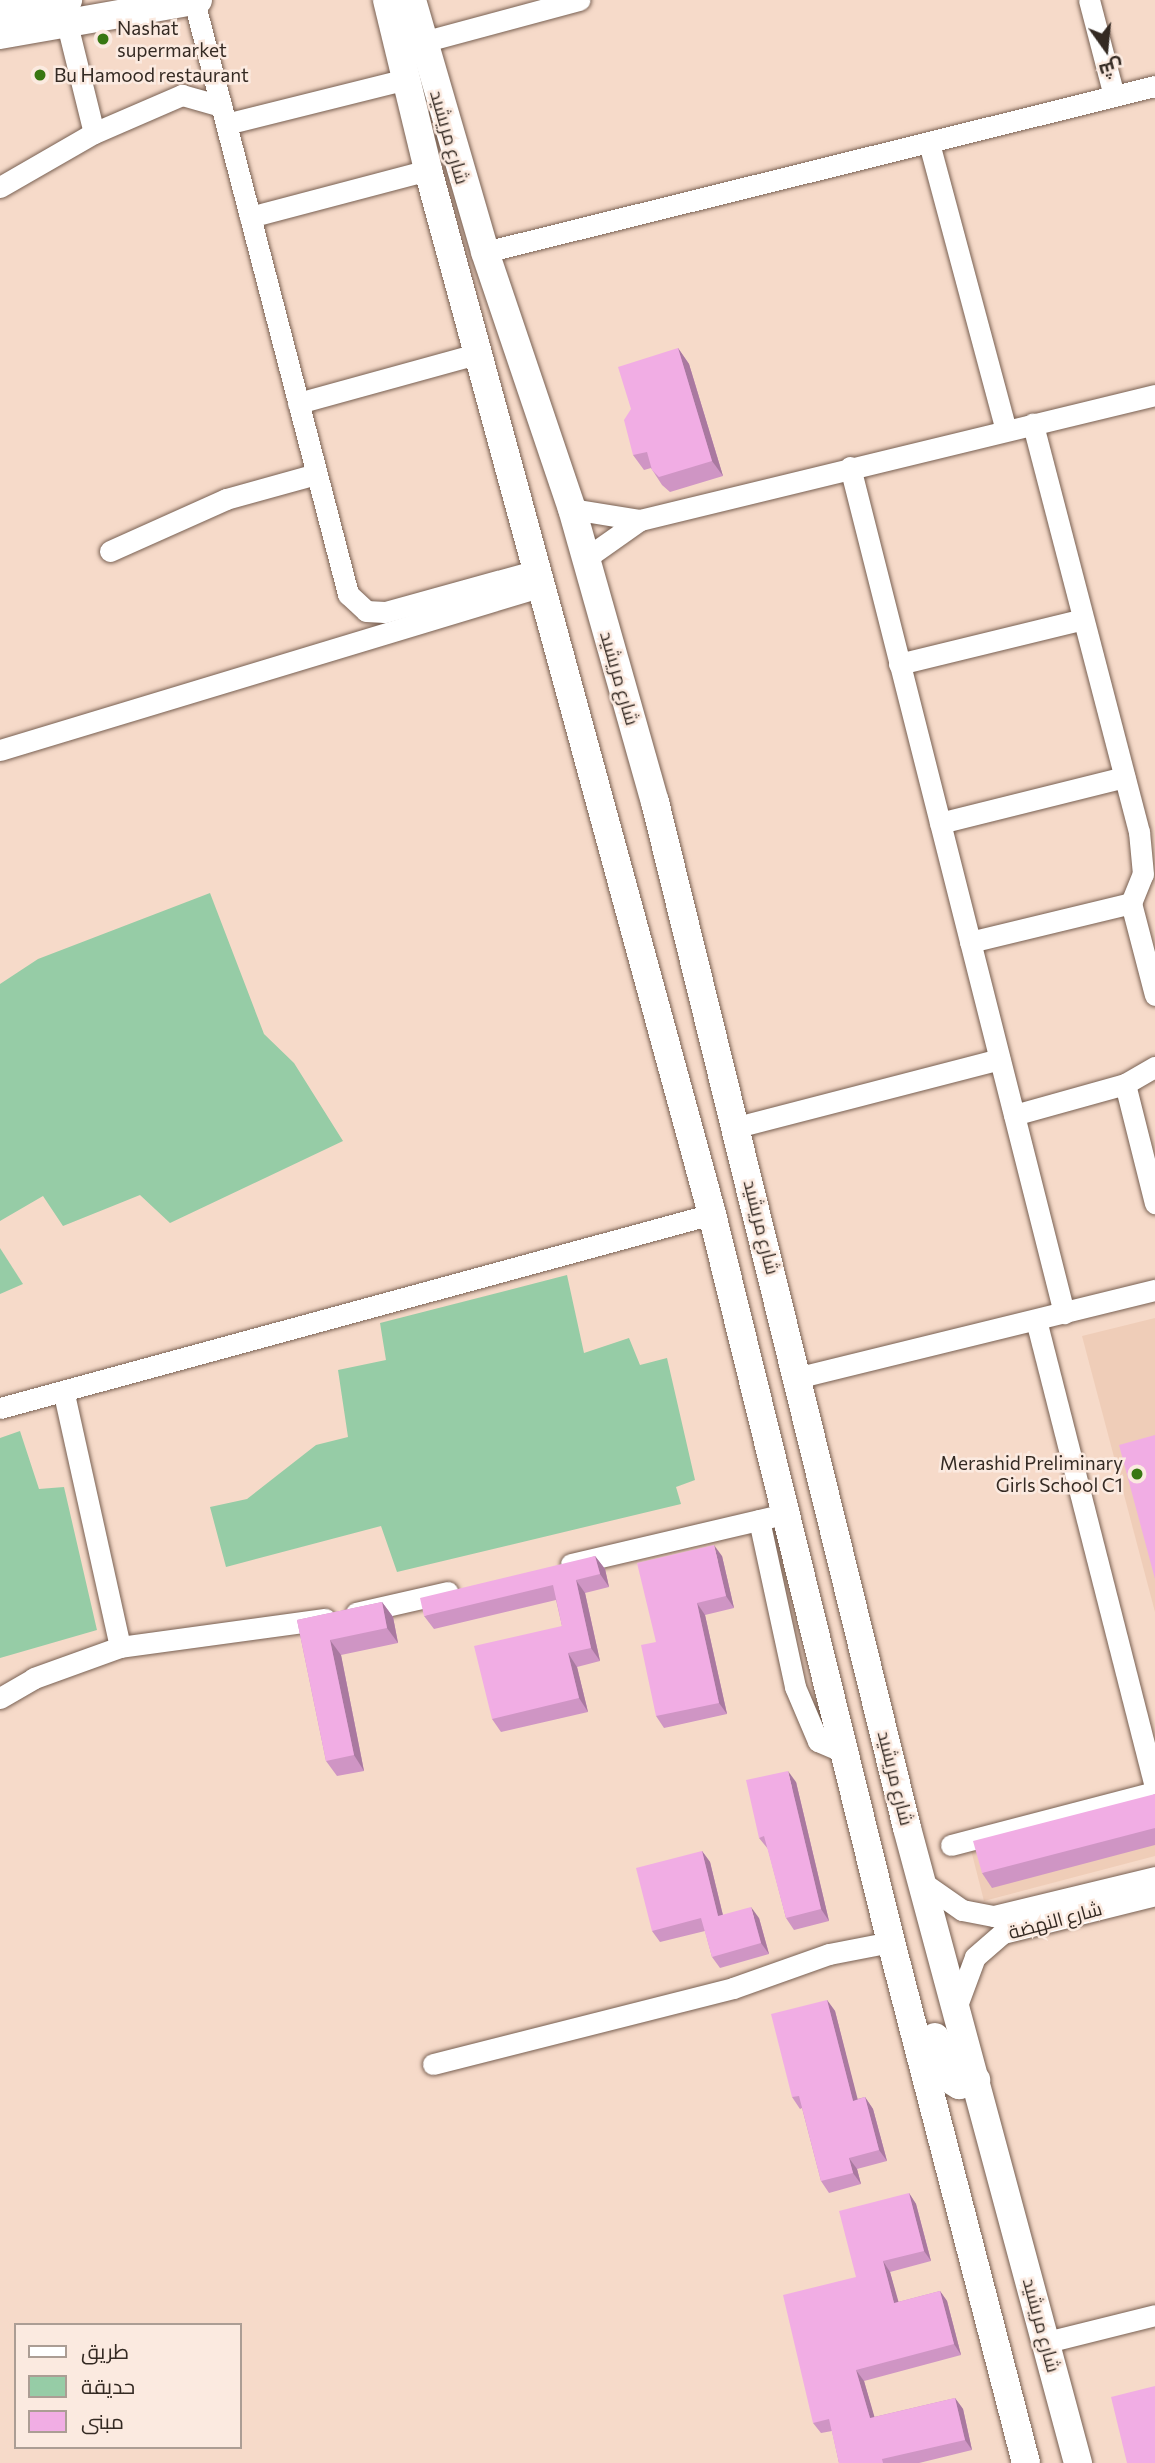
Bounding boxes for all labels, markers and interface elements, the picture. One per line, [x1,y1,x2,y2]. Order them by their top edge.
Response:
north arrow [1071,14,1141,84]
place label: Nashat supermarket [117,17,227,61]
marker: Nashat supermarket [95,31,111,47]
text: ش [1097,56,1126,84]
place label: Bu Hamood restaurant [54,64,249,86]
marker: Bu Hamood restaurant [32,67,48,83]
street label: شارع مريشيد [426,87,474,187]
street label: شارع مريشيد [596,628,644,728]
street label: شارع مريشيد [739,1177,785,1277]
place label: Merashid Preliminary Girls School C1 [940,1452,1123,1496]
marker: Merashid Preliminary Girls School C1 [1129,1466,1145,1482]
street label: شارع مريشيد [873,1728,919,1828]
street label: شارع النهضة [1006,1897,1104,1943]
street label: شارع مريشيد [1018,2275,1066,2375]
legend [14,2323,242,2449]
text: طريق [81,2338,129,2363]
text: حديقة [81,2373,135,2398]
text: مبنى [81,2408,124,2433]

